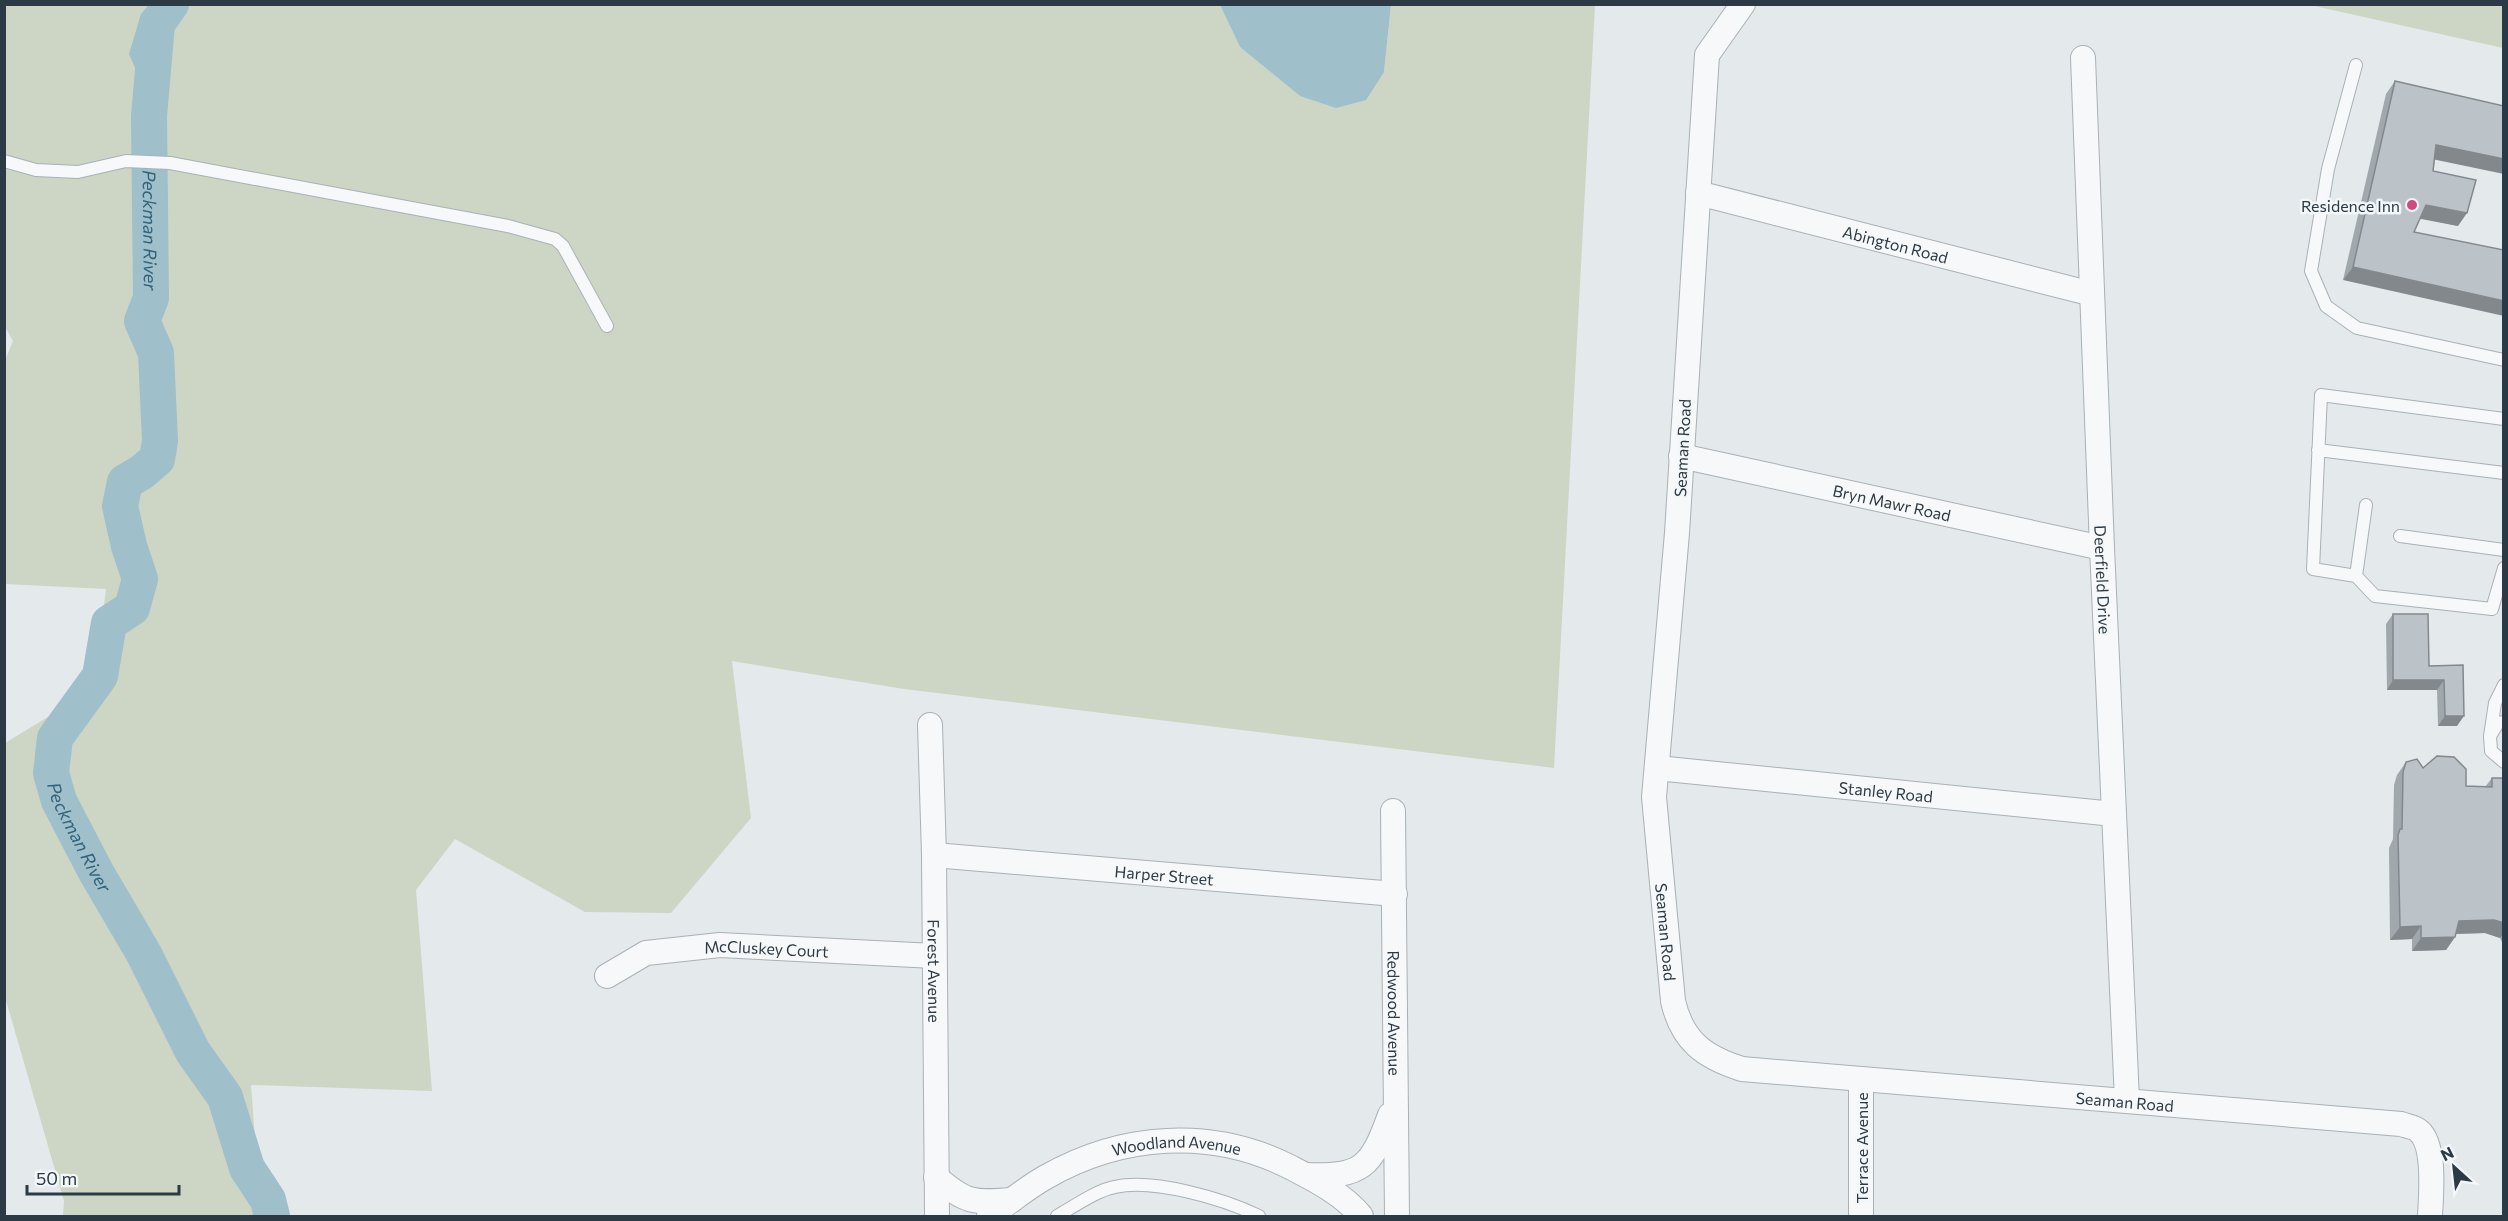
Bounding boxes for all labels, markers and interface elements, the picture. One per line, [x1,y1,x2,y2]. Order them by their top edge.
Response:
water label: Peckman River [139,170,162,291]
place label: Residence Inn [2301,196,2400,215]
marker: Residence Inn [2405,198,2419,212]
street label: Abington Road [1841,221,1950,266]
street label: Seaman Road [1670,399,1694,497]
street label: Bryn Mawr Road [1831,480,1953,524]
street label: Deerfield Drive [2092,525,2115,635]
street label: Stanley Road [1838,777,1934,805]
water label: Peckman River [43,780,117,897]
street label: Harper Street [1114,861,1215,888]
street label: Seaman Road [1653,882,1681,982]
street label: Forest Avenue [925,919,945,1023]
street label: McCluskey Court [703,935,829,960]
street label: Redwood Avenue [1385,950,1405,1076]
street label: Seaman Road [2075,1087,2175,1114]
street label: Terrace Avenue [1852,1092,1871,1204]
street label: Woodland Avenue [1110,1131,1243,1159]
north arrow [2424,1137,2484,1197]
text: N [2437,1142,2457,1164]
scale bar [27,1158,178,1196]
text: 50 m [36,1167,77,1189]

